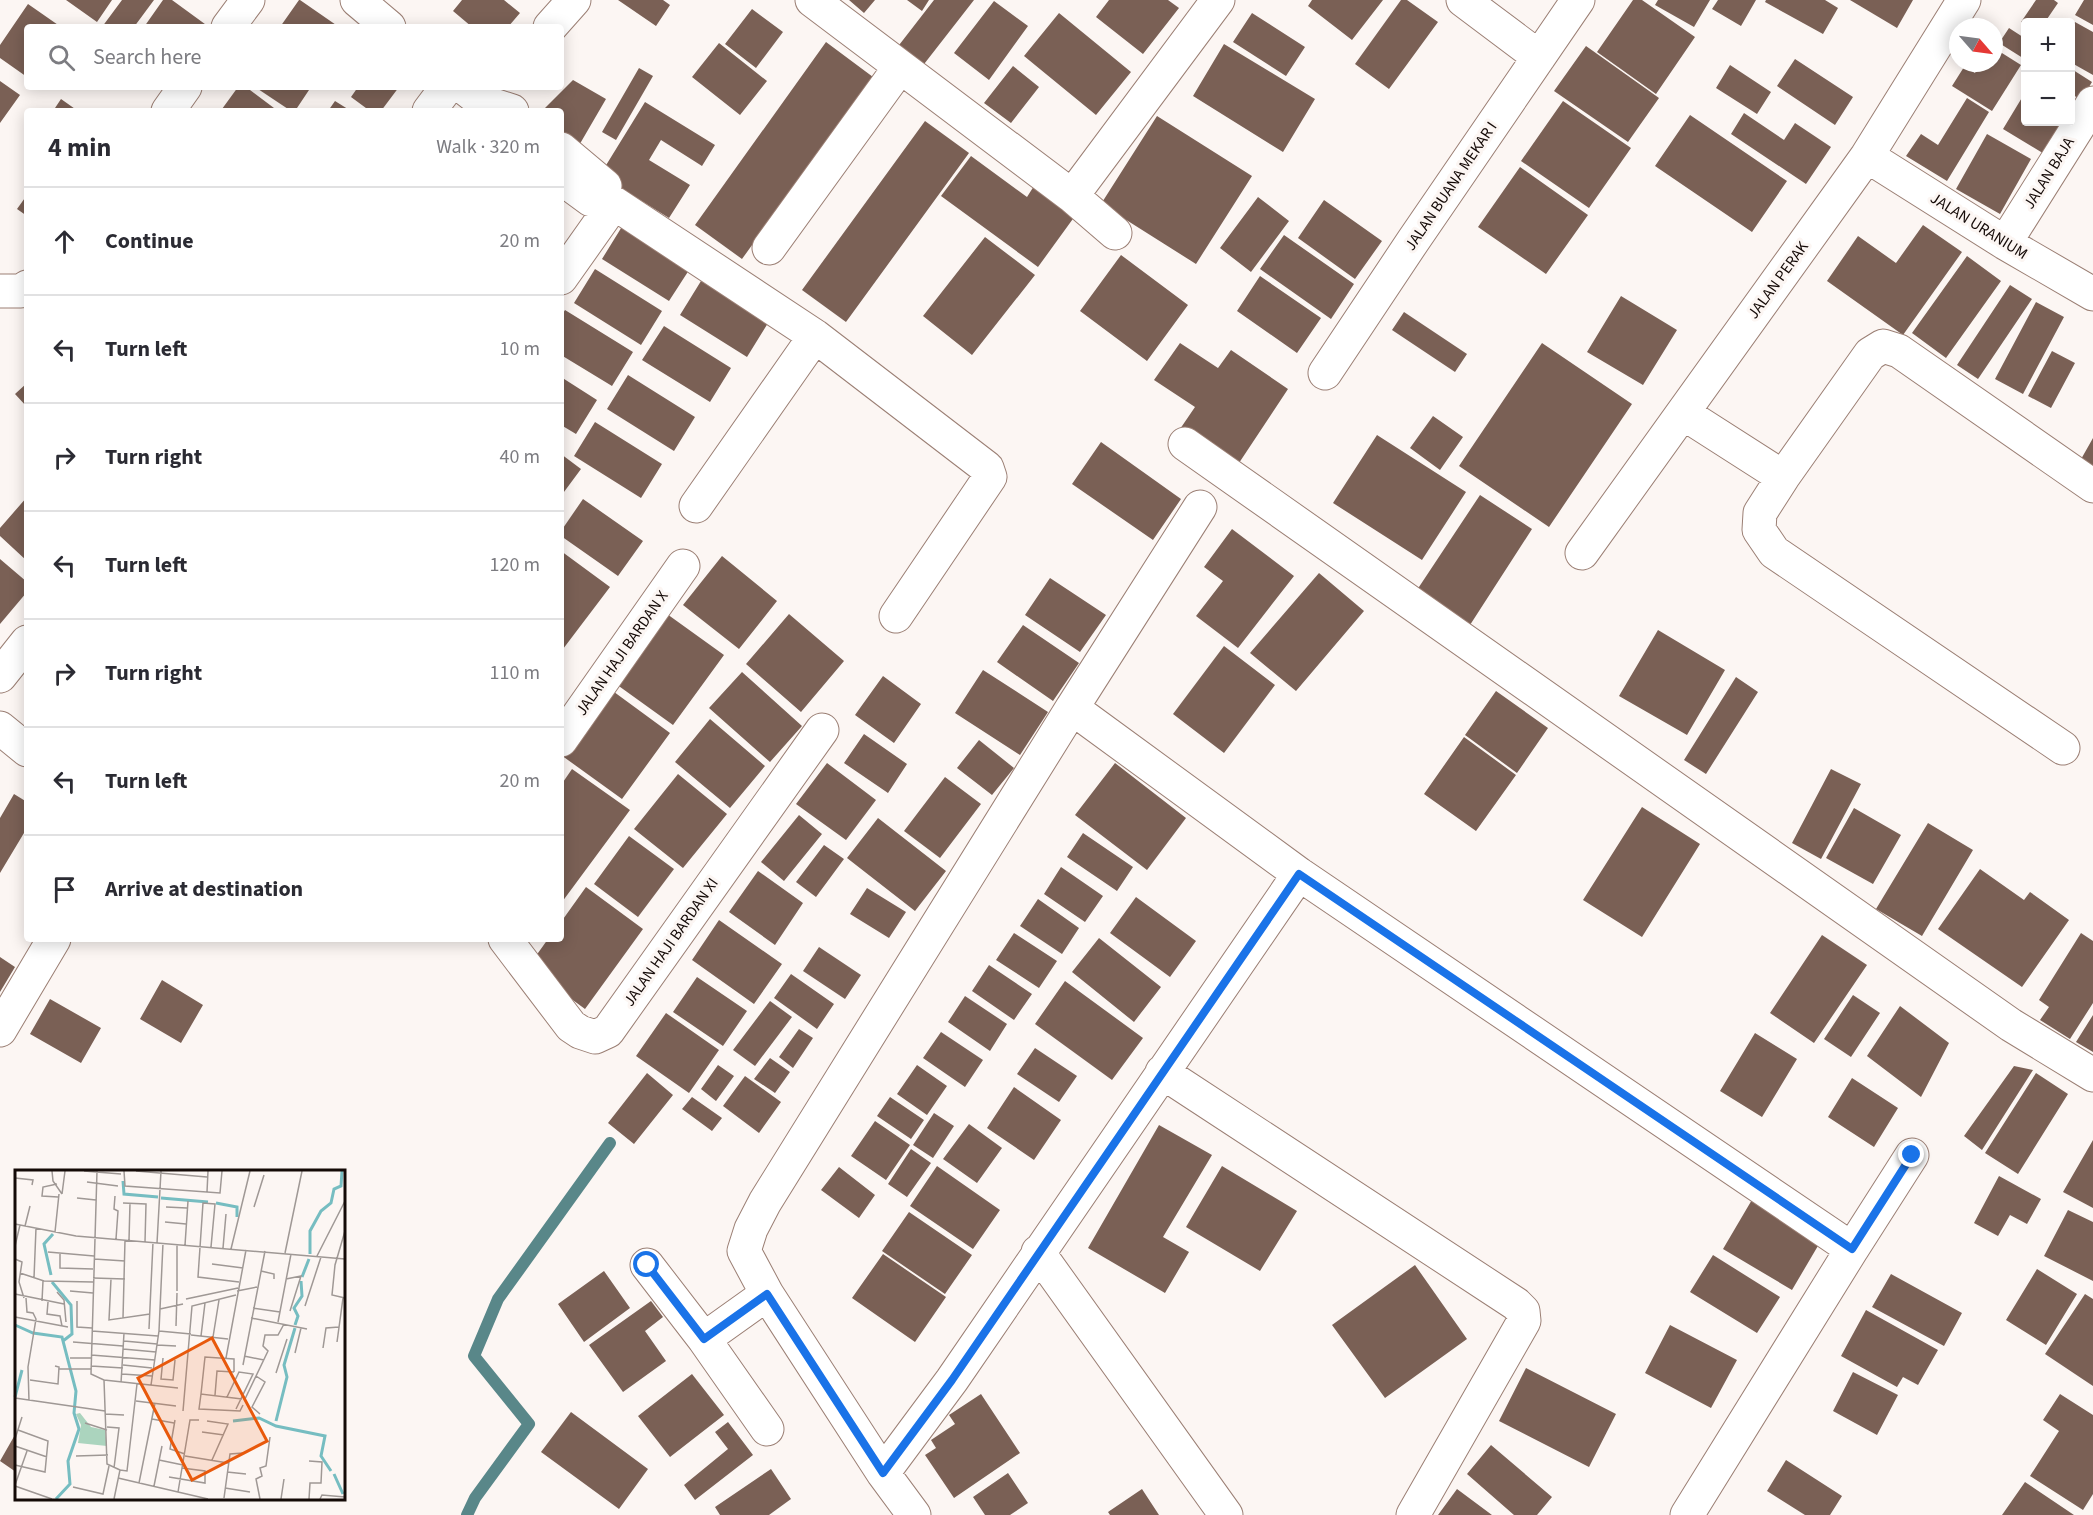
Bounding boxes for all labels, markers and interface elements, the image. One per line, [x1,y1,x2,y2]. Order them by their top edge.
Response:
north arrow [1949,18,2003,72]
map controls [2021,18,2075,126]
button: + [2021,18,2075,72]
search box [24,24,564,90]
icon: search [45,41,78,74]
text: Search here [93,41,201,73]
button: − [2021,72,2075,126]
street label: JALAN BUANA MEKAR I [1400,117,1502,255]
text: 4 min [48,129,111,166]
text: Walk · 320 m [436,133,540,161]
street label: JALAN BAJA [2018,133,2080,213]
street label: JALAN URANIUM [1926,187,2032,265]
icon: ahead [48,225,81,258]
text: Continue [105,225,194,257]
text: 20 m [500,227,540,255]
street label: JALAN PERAK [1742,236,1814,323]
icon: left [48,333,81,366]
text: Turn left [105,333,187,365]
text: 10 m [500,335,540,363]
icon: right [48,441,81,474]
text: Turn right [105,441,202,473]
text: 40 m [500,443,540,471]
icon: left [48,549,81,582]
text: Turn left [105,549,187,581]
text: 120 m [490,551,540,579]
street label: JALAN HAJI BARDAN X [571,586,673,720]
icon: right [48,657,81,690]
text: Turn right [105,657,202,689]
text: 110 m [490,659,540,687]
icon: left [48,765,81,798]
text: Turn left [105,765,187,797]
text: 20 m [500,767,540,795]
icon: arrive [48,873,81,906]
text: Arrive at destination [105,873,303,905]
street label: JALAN HAJI BARDAN XI [618,873,724,1011]
route end [1898,1141,1924,1167]
inset map [15,1170,345,1500]
route start [633,1251,659,1277]

